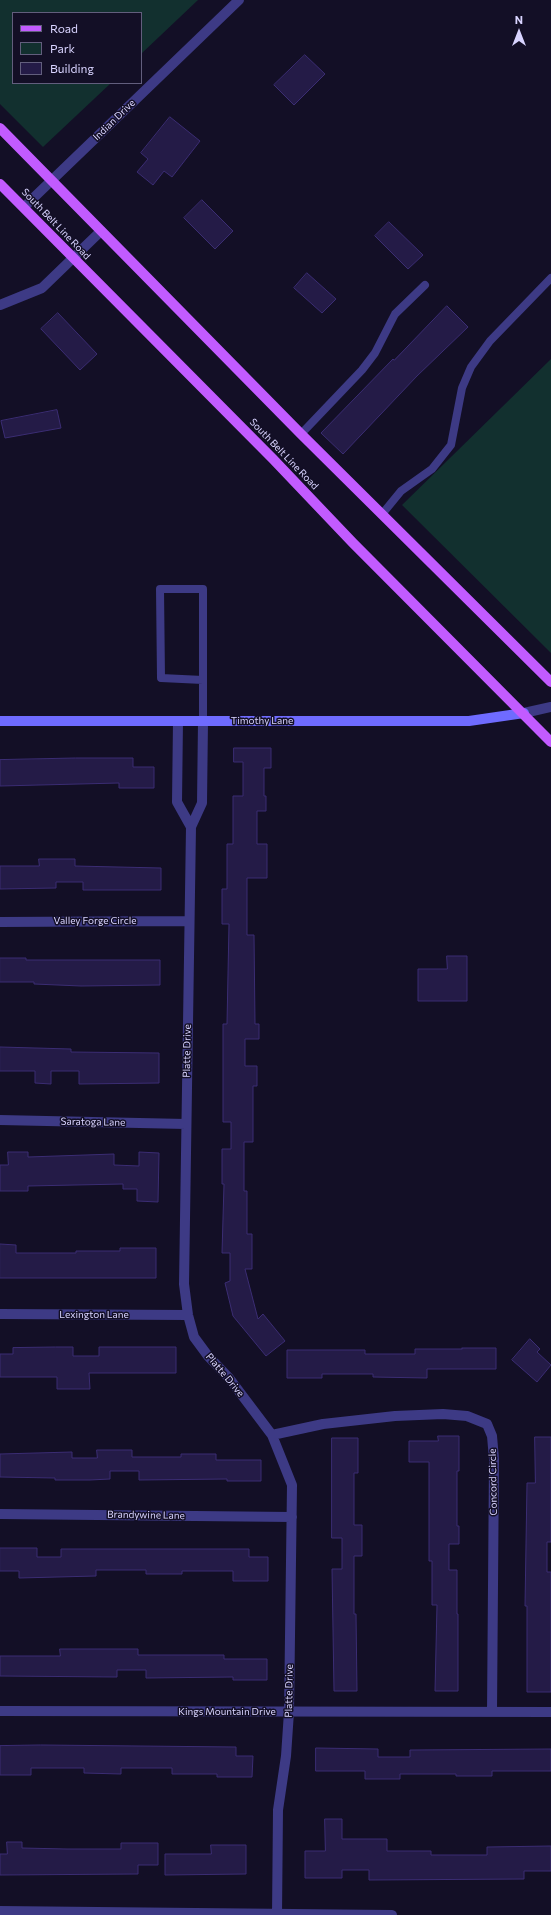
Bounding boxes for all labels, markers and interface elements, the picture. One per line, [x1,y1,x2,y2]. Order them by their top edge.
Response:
legend [12,12,142,84]
north arrow [499,12,539,52]
text: N [515,13,523,26]
text: Road [50,21,78,35]
text: Park [50,41,75,55]
text: Building [50,61,94,75]
street label: Indian Drive [90,97,138,143]
street label: South Belt Line Road [19,186,93,262]
street label: South Belt Line Road [247,416,321,492]
street label: Timothy Lane [231,715,293,727]
street label: Valley Forge Circle [54,915,136,927]
street label: Platte Drive [181,1024,193,1078]
street label: Saratoga Lane [61,1115,125,1129]
street label: Lexington Lane [59,1309,129,1321]
street label: Platte Drive [203,1351,247,1399]
street label: Concord Circle [486,1448,500,1516]
street label: Brandywine Lane [107,1508,185,1522]
street label: Platte Drive [283,1664,295,1718]
street label: Kings Mountain Drive [178,1706,276,1718]

